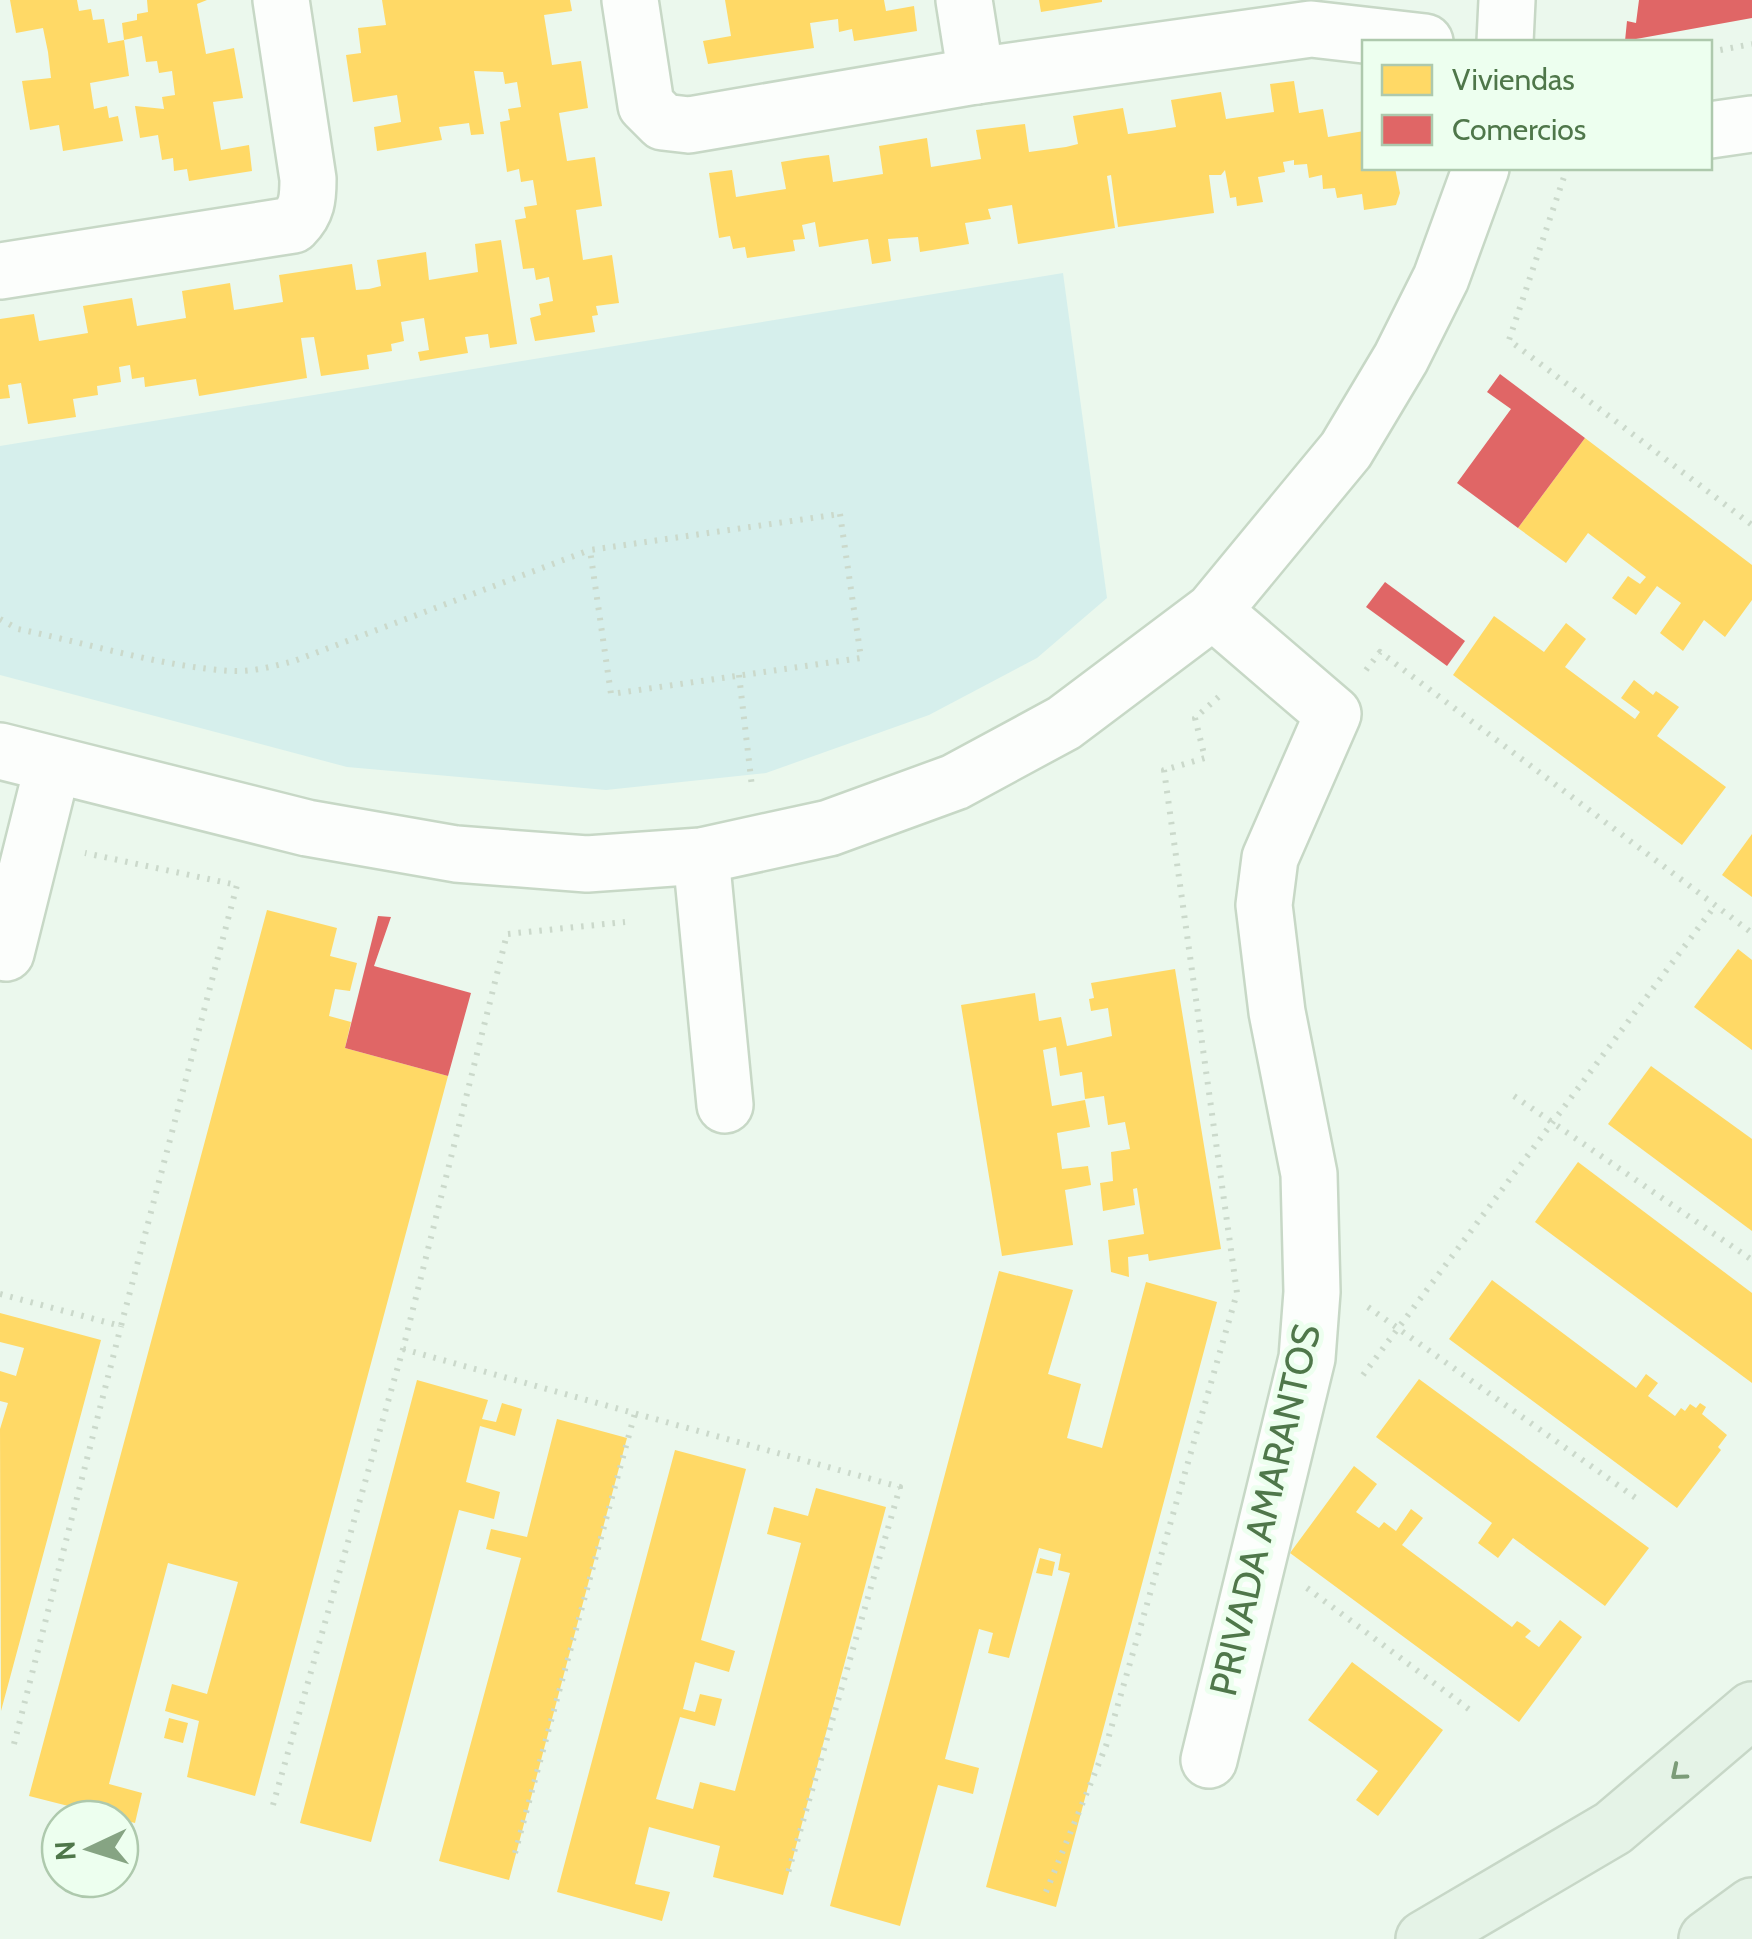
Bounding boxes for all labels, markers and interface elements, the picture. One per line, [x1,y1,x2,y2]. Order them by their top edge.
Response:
legend [1362,40,1712,170]
text: Viviendas [1452,61,1575,98]
text: Comercios [1452,111,1586,148]
street label: PRIVADA AMARANTOS [1199,1320,1330,1700]
one-way arrow [1671,1761,1689,1779]
north arrow [40,1799,140,1899]
text: N [47,1840,83,1862]

